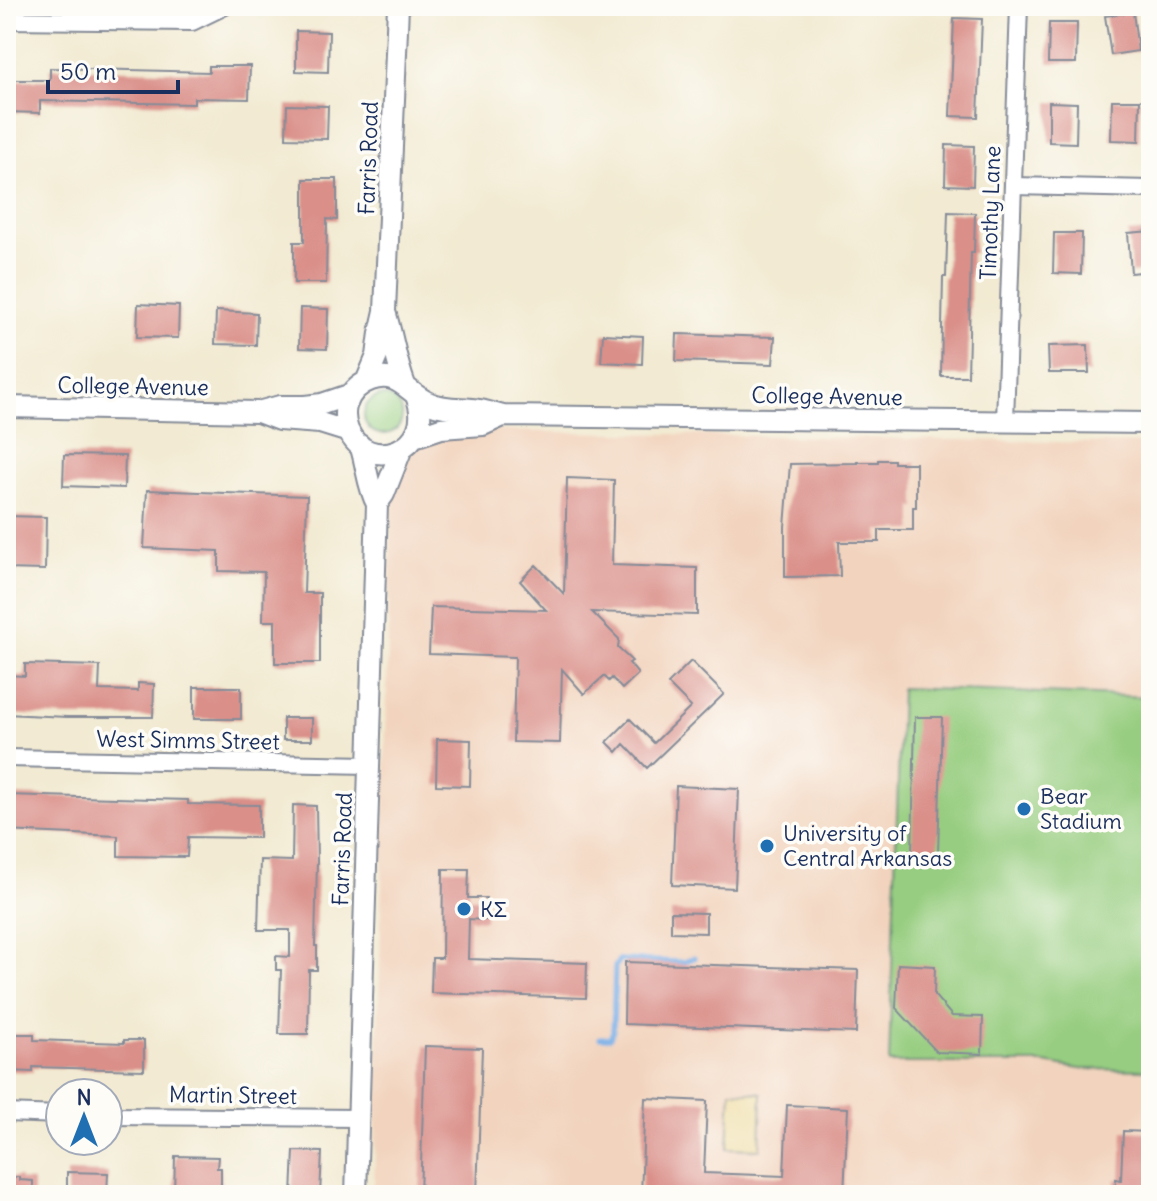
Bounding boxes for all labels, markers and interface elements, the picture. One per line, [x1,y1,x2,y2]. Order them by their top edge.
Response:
scale bar [48,44,178,94]
text: 50 m [60,56,116,86]
street label: Farris Road [352,101,384,215]
street label: Timothy Lane [974,145,1006,281]
street label: College Avenue [57,371,209,401]
street label: College Avenue [751,381,903,411]
street label: West Simms Street [96,724,280,756]
place label: Bear Stadium [1040,782,1122,835]
street label: Farris Road [326,792,358,906]
marker: Bear Stadium [1015,800,1033,818]
place label: University of Central Arkansas [783,819,952,872]
marker: University of Central Arkansas [758,837,776,855]
place label: KΣ [480,895,507,923]
marker: KΣ [455,900,473,918]
north arrow [44,1077,124,1157]
street label: Martin Street [169,1080,297,1110]
text: N [76,1083,92,1111]

